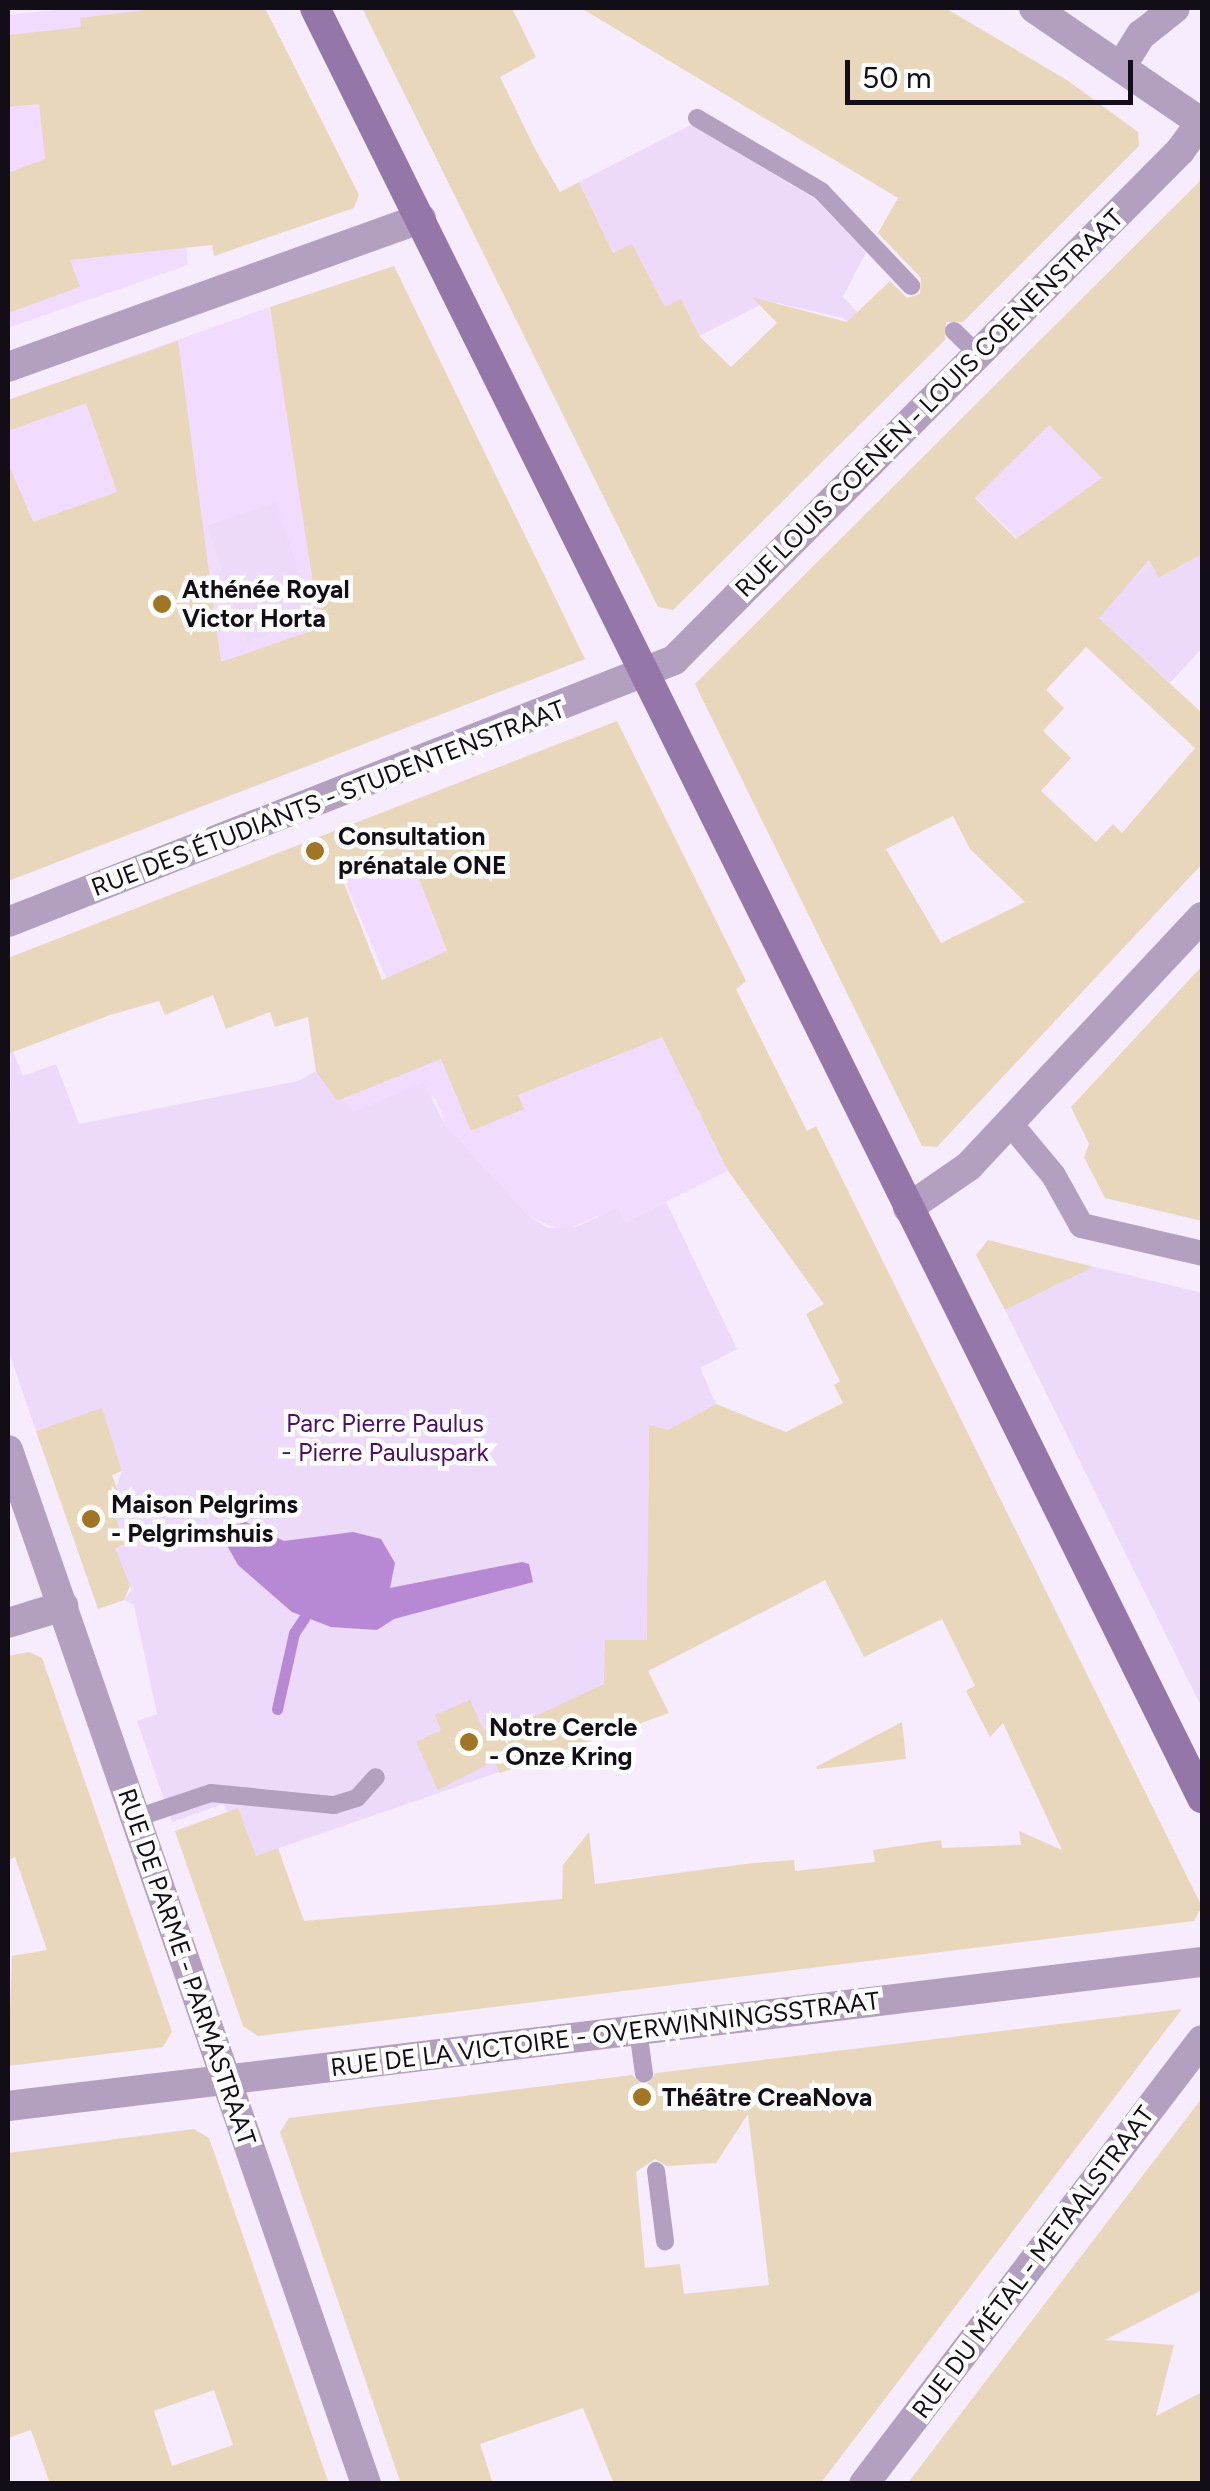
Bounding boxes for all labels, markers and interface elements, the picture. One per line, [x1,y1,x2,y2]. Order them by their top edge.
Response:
scale bar [850,40,1138,102]
text: 50 m [862,59,931,96]
street label: RUE LOUIS COENEN - LOUIS COENENSTRAAT [729,203,1129,603]
place label: Athénée Royal Victor Horta [182,575,350,634]
marker: Athénée Royal Victor Horta [151,593,173,615]
street label: RUE DES ÉTUDIANTS - STUDENTENSTRAAT [87,694,569,902]
place label: Consultation prénatale ONE [338,822,507,881]
marker: Consultation prénatale ONE [302,838,328,864]
park label: Parc Pierre Paulus - Pierre Pauluspark [281,1409,489,1468]
place label: Maison Pelgrims - Pelgrimshuis [111,1490,298,1549]
marker: Maison Pelgrims - Pelgrimshuis [80,1508,102,1530]
place label: Notre Cercle - Onze Kring [489,1713,637,1772]
marker: Notre Cercle - Onze Kring [458,1731,480,1753]
street label: RUE DE PARME - PARMASTRAAT [112,1785,262,2149]
street label: RUE DE LA VICTOIRE - OVERWINNINGSSTRAAT [329,1985,881,2083]
place label: Théâtre CreaNova [662,2082,872,2112]
marker: Théâtre CreaNova [631,2086,653,2108]
street label: RUE DU MÉTAL - METAALSTRAAT [906,2100,1160,2424]

